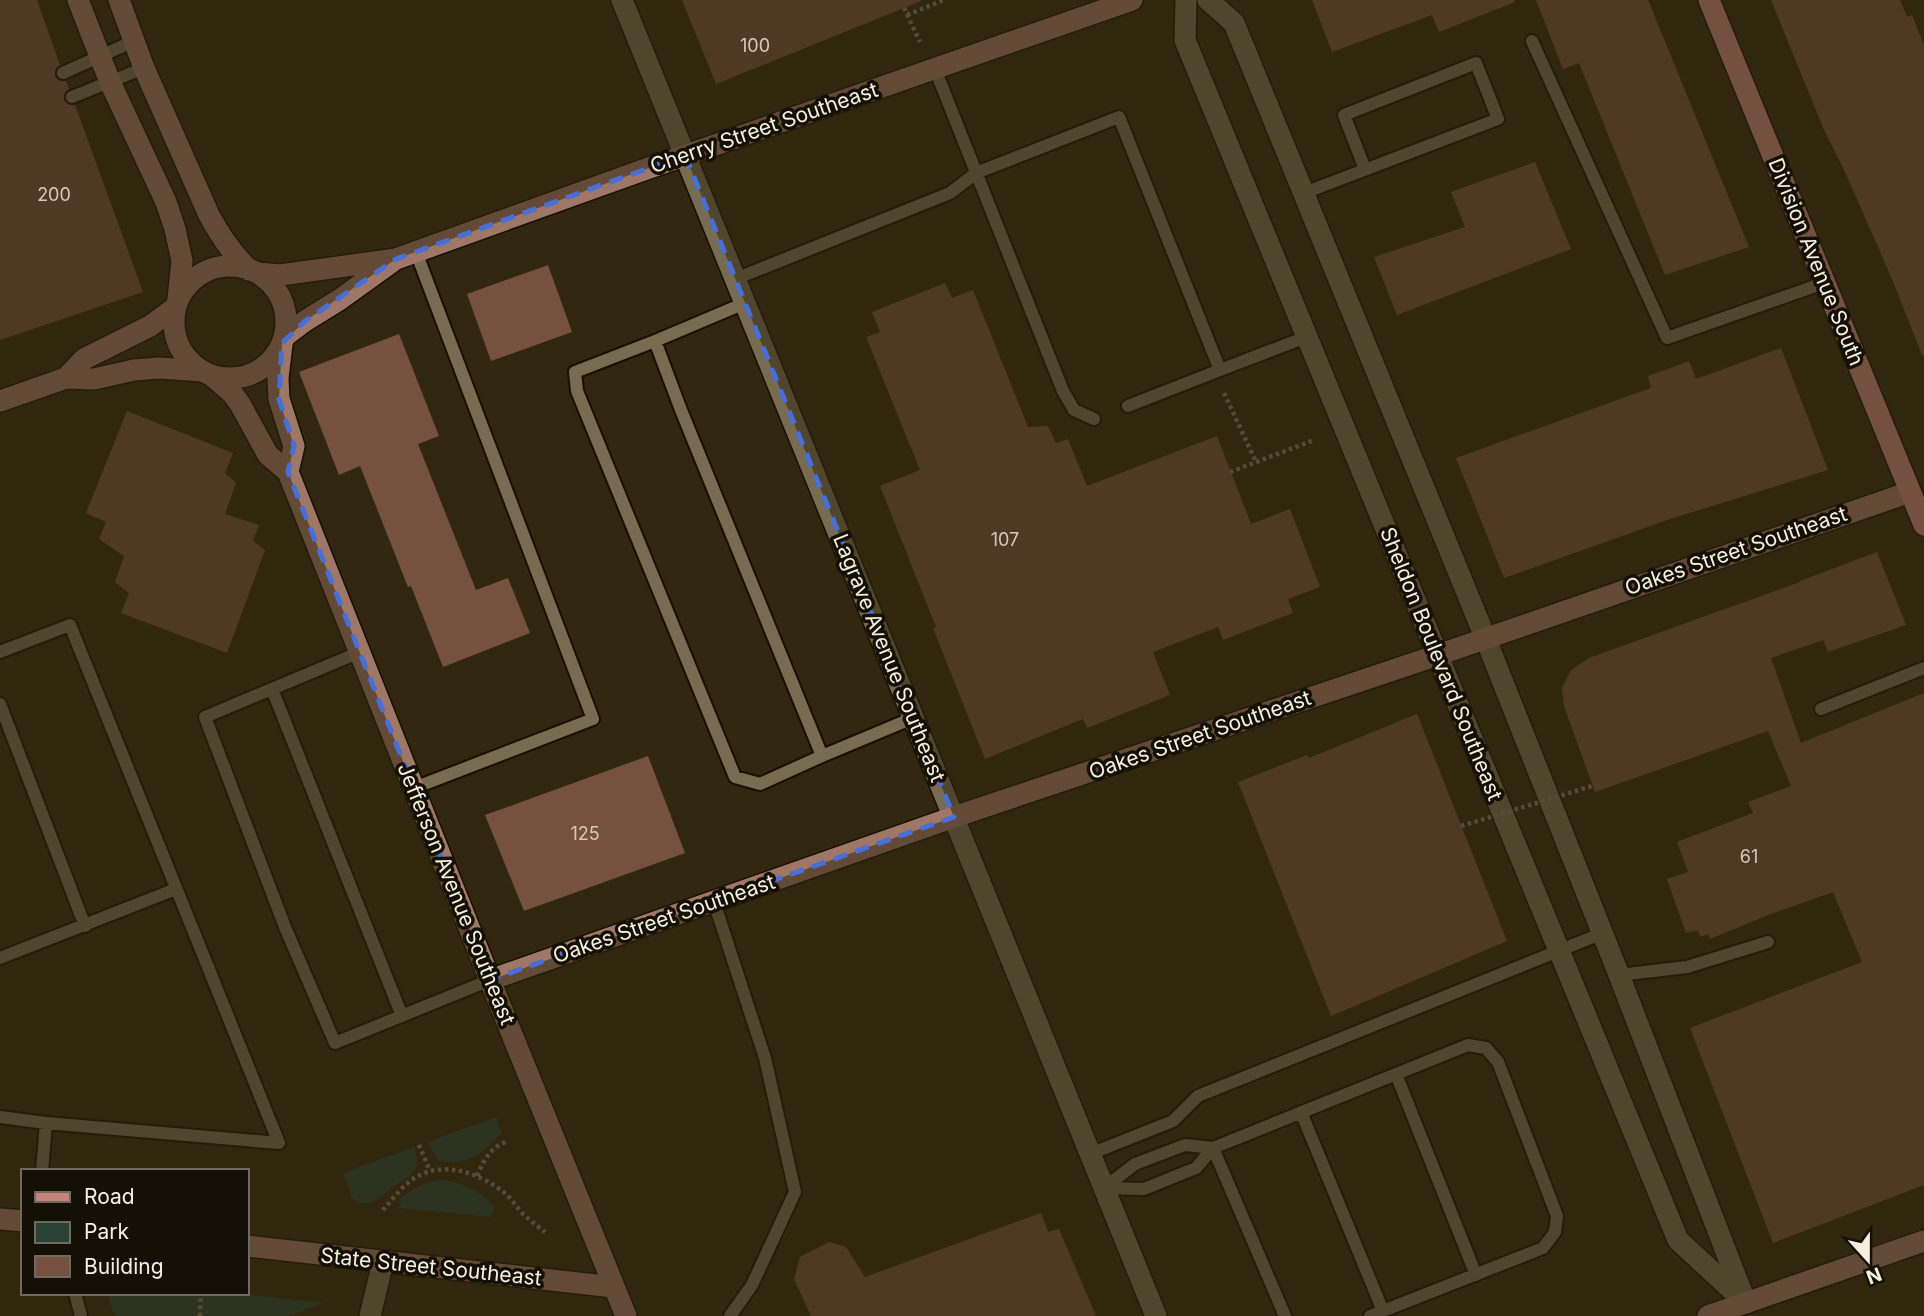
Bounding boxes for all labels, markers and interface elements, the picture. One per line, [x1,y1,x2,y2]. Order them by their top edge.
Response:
house number: 100 [740,35,770,56]
street label: Cherry Street Southeast [647,77,881,178]
street label: Division Avenue South [1763,154,1870,369]
house number: 200 [37,184,71,205]
street label: Oakes Street Southeast [1621,501,1850,600]
street label: Sheldon Boulevard Southeast [1375,524,1508,804]
house number: 107 [991,529,1019,550]
street label: Lagrave Avenue Southeast [828,530,951,786]
street label: Oakes Street Southeast [1085,685,1314,784]
street label: Jefferson Avenue Southeast [392,759,521,1028]
house number: 125 [570,823,600,844]
house number: 61 [1740,846,1758,867]
street label: Oakes Street Southeast [549,869,778,968]
legend [21,1169,248,1295]
text: Road [84,1184,135,1209]
text: Park [84,1219,129,1244]
north arrow [1833,1225,1903,1295]
street label: State Street Southeast [319,1242,543,1291]
text: Building [84,1254,164,1279]
text: N [1863,1262,1885,1289]

